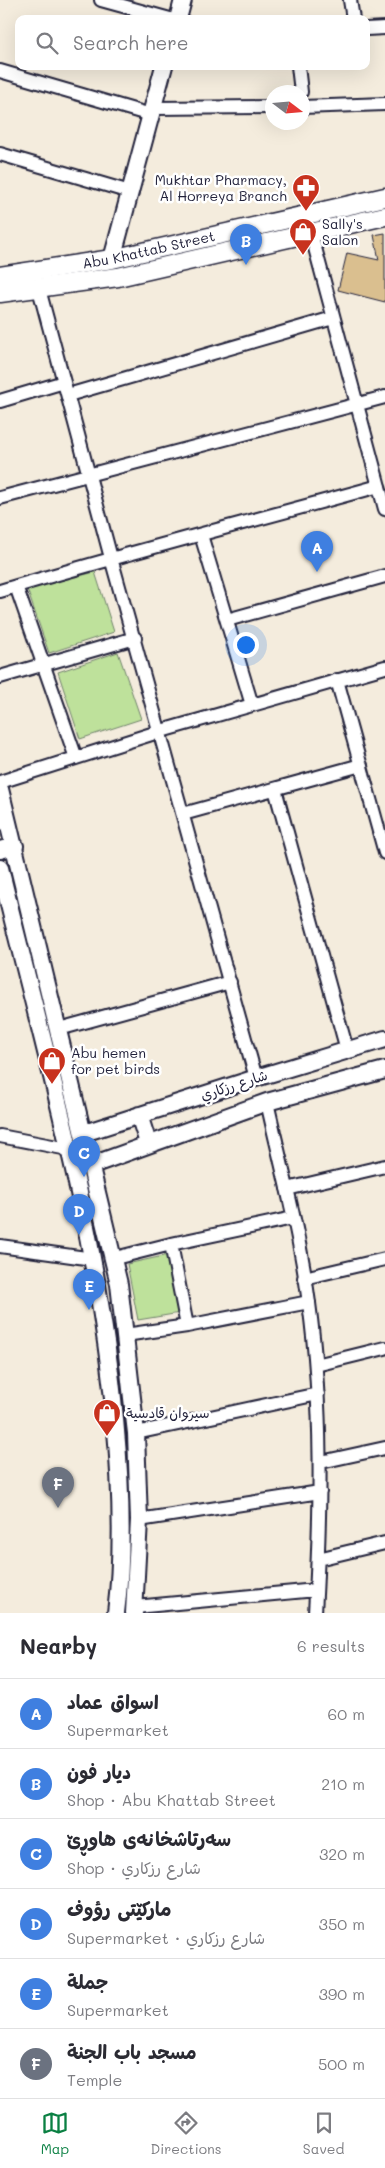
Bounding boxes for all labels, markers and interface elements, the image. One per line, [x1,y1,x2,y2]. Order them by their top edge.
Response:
search box [15,15,370,70]
icon: search [33,29,61,57]
text: Search here [73,30,189,55]
north arrow [265,85,310,130]
place label: Mukhtar Pharmacy, Al Horreya Branch [155,170,287,205]
pharmacy icon: Mukhtar Pharmacy, Al Horreya Branch [291,173,321,212]
place label: Sally's Salon [322,214,363,249]
shop icon: Sally's Salon [288,217,318,256]
pin: B [230,224,262,265]
street label: Abu Khattab Street [81,226,217,272]
pin: A [301,531,333,572]
your location [233,632,259,658]
place label: Abu hemen for pet birds [71,1043,160,1078]
shop icon: Abu hemen for pet birds [37,1046,67,1085]
street label: شارع رزكاري [198,1065,270,1106]
pin: C [68,1136,100,1177]
pin: D [63,1194,95,1235]
pin: E [73,1269,105,1310]
shop icon: سيروان قادسية [92,1398,122,1437]
place label: سيروان قادسية [126,1403,209,1422]
pin: F [42,1467,74,1508]
text: Nearby [20,1632,97,1659]
text: 6 results [297,1635,365,1656]
text: اسواق عماد [67,1689,159,1714]
text: A [30,1703,42,1724]
text: 60 m [328,1703,365,1724]
text: Supermarket [67,1719,169,1740]
text: ديار فون [67,1759,131,1784]
text: B [31,1773,41,1794]
text: 210 m [321,1773,365,1794]
text: Shop · Abu Khattab Street [67,1789,276,1810]
text: سەرتاشخانەى ھاوڕێ [67,1826,231,1851]
text: C [30,1843,42,1864]
text: 320 m [319,1843,365,1864]
text: Shop · شارع رزكاري [67,1857,201,1878]
text: ماركێتى رؤوف [67,1896,171,1921]
text: D [30,1913,42,1934]
text: 350 m [319,1913,365,1934]
text: Supermarket · شارع رزكاري [67,1927,265,1948]
text: جملة [67,1969,108,1994]
text: E [31,1983,41,2004]
text: 390 m [318,1983,365,2004]
text: Supermarket [67,1999,169,2020]
text: مسجد باب الجنة [67,2039,197,2064]
text: F [31,2053,41,2074]
text: 500 m [318,2053,365,2074]
text: Temple [67,2069,122,2090]
tab: Map [41,2109,69,2158]
tab: Directions [150,2109,222,2158]
tab: Saved [303,2109,344,2158]

